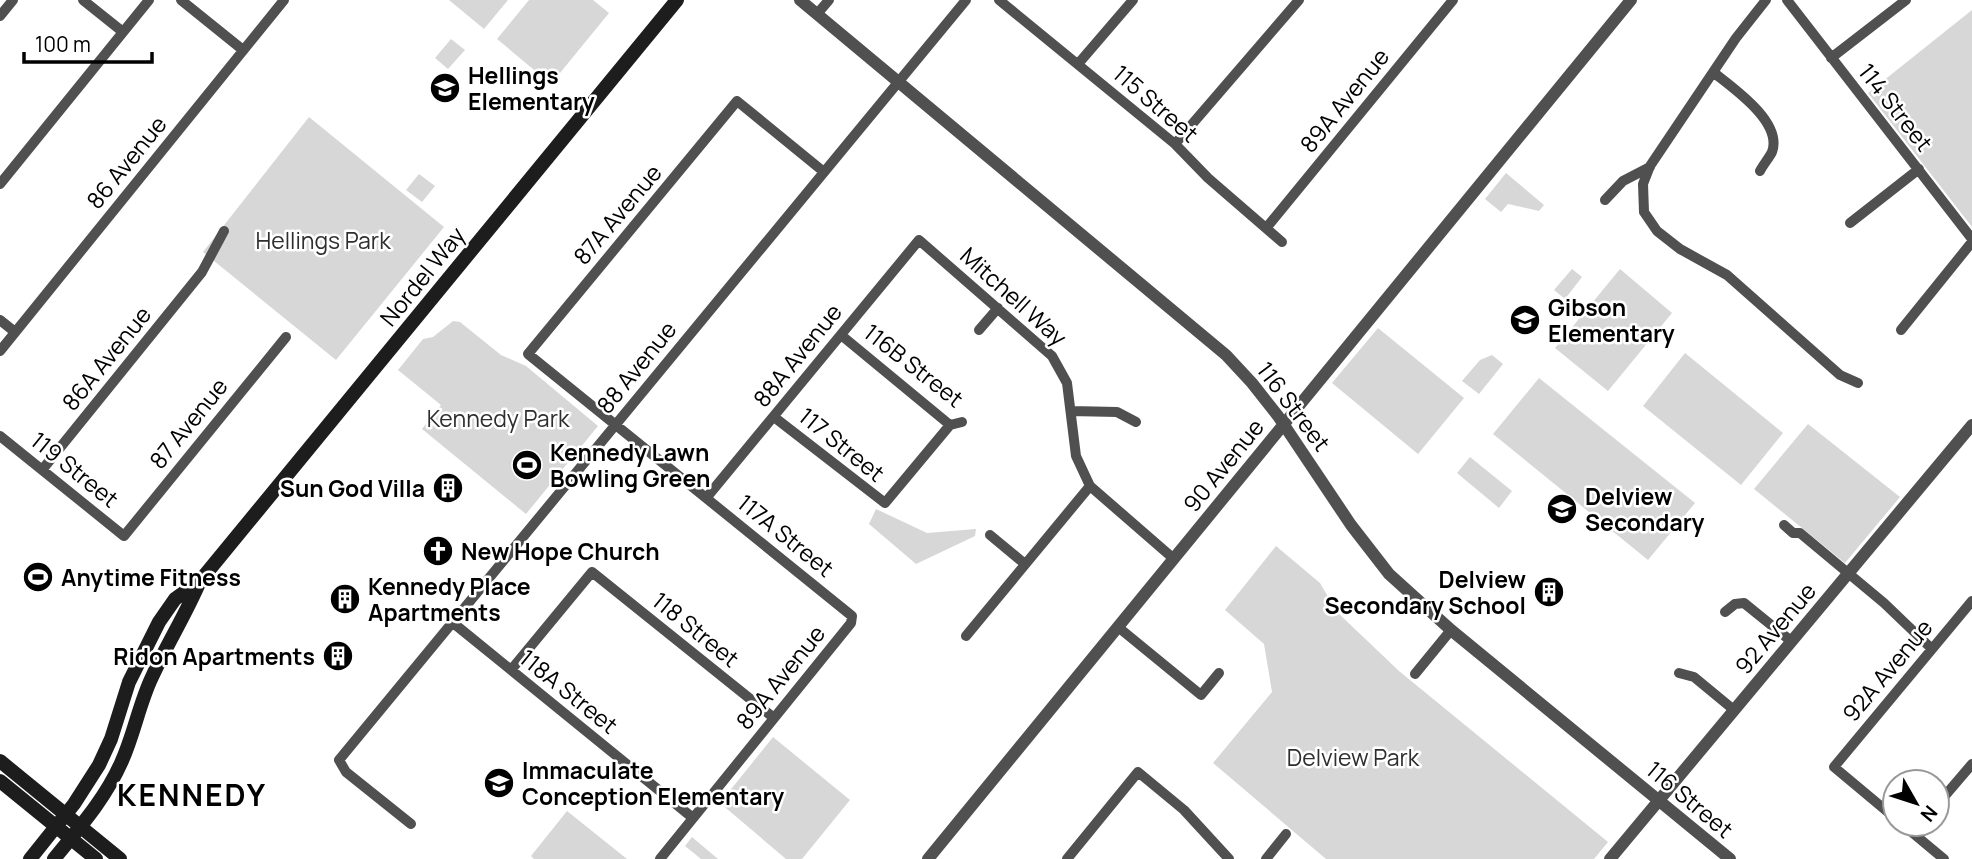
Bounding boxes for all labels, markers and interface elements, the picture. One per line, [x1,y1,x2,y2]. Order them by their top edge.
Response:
scale bar [24,21,152,65]
text: 100 m [35,30,91,58]
street label: 89A Avenue [1292,41,1396,159]
street label: 114 Street [1851,56,1941,158]
street label: 115 Street [1106,57,1206,149]
place label: Hellings Elementary [468,59,595,117]
school or university icon: Hellings Elementary [428,71,462,105]
street label: 86 Avenue [79,109,173,215]
street label: 87A Avenue [566,157,668,271]
street label: Nordel Way [372,220,472,332]
park label: Hellings Park [255,224,391,256]
street label: Mitchell Way [954,239,1074,353]
place label: Gibson Elementary [1548,291,1675,349]
street label: 88A Avenue [745,297,849,413]
street label: 86A Avenue [54,299,158,417]
school or university icon: Gibson Elementary [1508,303,1542,337]
street label: 88 Avenue [589,314,683,420]
street label: 116B Street [857,316,971,414]
street label: 116 Street [1250,355,1338,457]
street label: 87 Avenue [142,371,234,475]
street label: 117 Street [792,400,892,488]
park label: Kennedy Park [427,402,570,434]
street label: 90 Avenue [1175,412,1271,518]
street label: 119 Street [24,424,126,514]
place label: Kennedy Lawn Bowling Green [550,436,710,494]
sports icon: Kennedy Lawn Bowling Green [510,448,544,482]
building icon: Sun God Villa [431,471,465,505]
place label: Sun God Villa [280,472,425,504]
place label: Delview Secondary [1585,480,1705,538]
street label: 117A Street [731,486,841,584]
school or university icon: Delview Secondary [1545,492,1579,526]
church icon: New Hope Church [421,534,455,568]
place label: New Hope Church [461,535,660,567]
sports icon: Anytime Fitness [21,560,55,594]
place label: Anytime Fitness [61,561,241,593]
place label: Delview Secondary School [1324,563,1526,621]
place label: Kennedy Place Apartments [368,570,531,628]
building icon: Delview Secondary School [1532,575,1566,609]
street label: 92 Avenue [1727,575,1823,681]
building icon: Kennedy Place Apartments [328,582,362,616]
street label: 118 Street [646,584,746,674]
street label: 92A Avenue [1835,612,1939,728]
street label: 89A Avenue [728,618,832,736]
building icon: Ridon Apartments [321,639,355,673]
place label: Ridon Apartments [113,640,315,672]
street label: 118A Street [513,641,625,741]
park label: Delview Park [1287,741,1420,773]
street label: 116 Street [1640,753,1740,845]
place label: Immaculate Conception Elementary [522,754,784,812]
school or university icon: Immaculate Conception Elementary [482,766,516,800]
north arrow [1881,768,1951,838]
district label: KENNEDY [117,774,267,815]
text: N [1915,800,1944,827]

